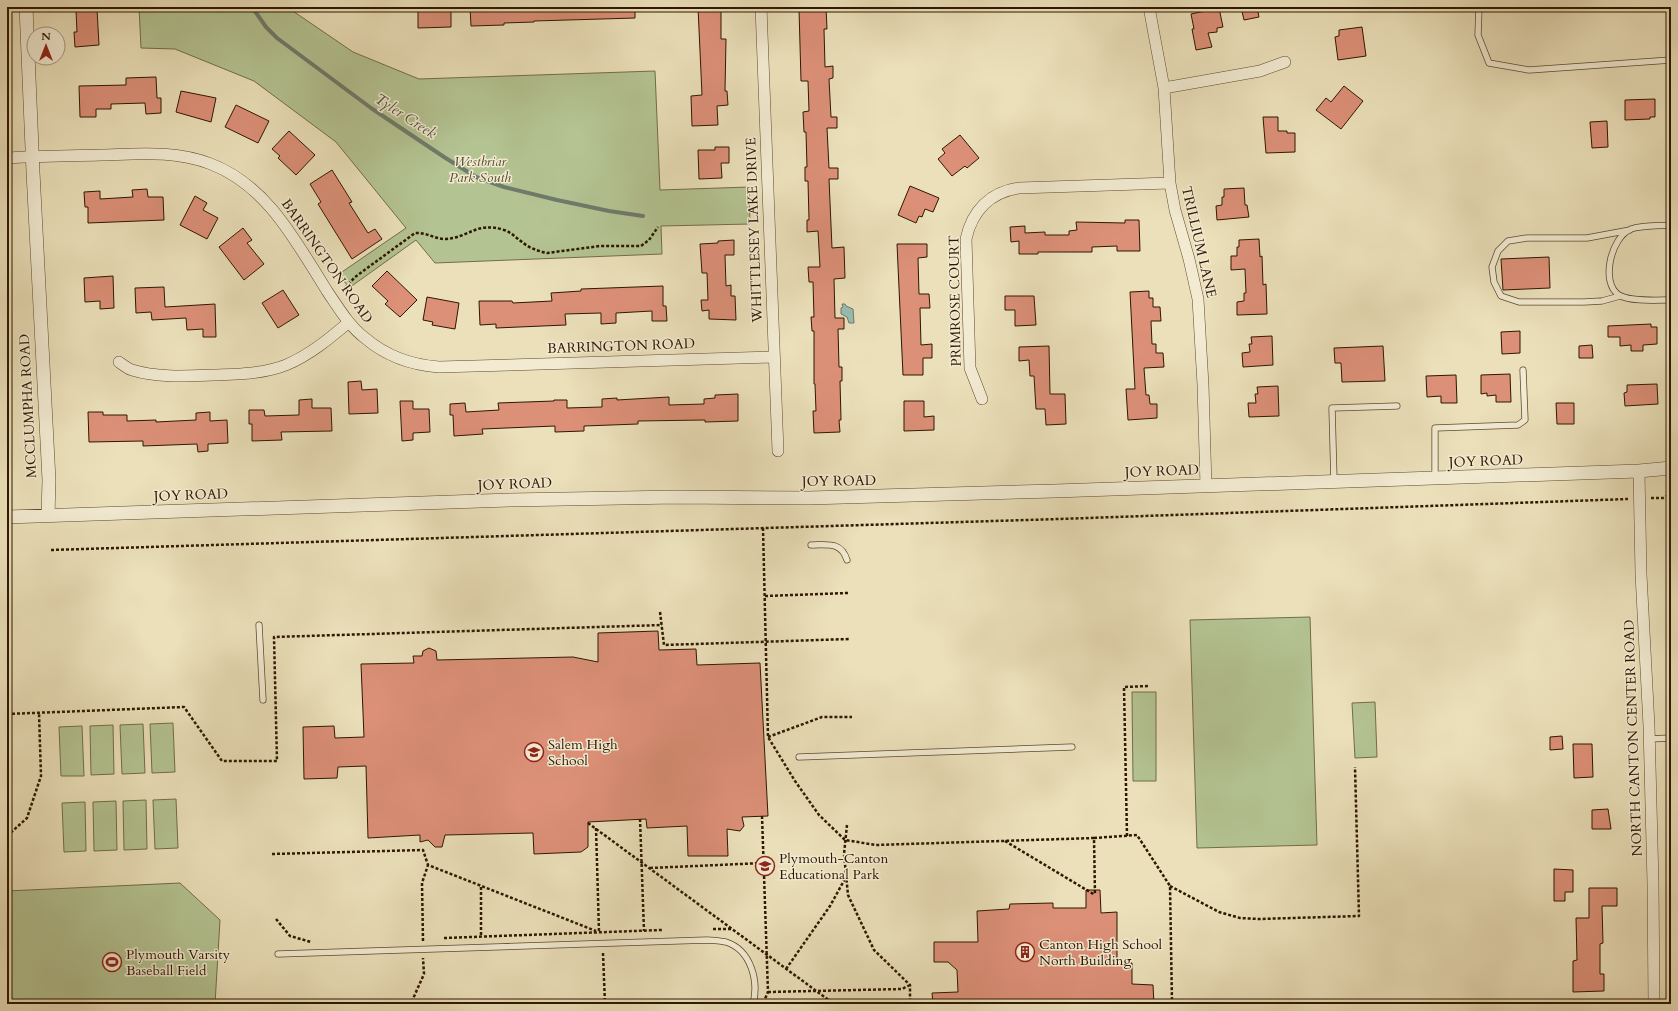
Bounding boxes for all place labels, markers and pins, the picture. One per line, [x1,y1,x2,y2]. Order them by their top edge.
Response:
place label: Salem High School [548,735,618,770]
school or university icon: Salem High School [523,741,545,763]
place label: Plymouth-Canton Educational Park [779,849,888,884]
school or university icon: Plymouth-Canton Educational Park [754,855,776,877]
place label: Canton High School North Building [1039,935,1163,970]
building icon: Canton High School North Building [1014,941,1036,963]
place label: Plymouth Varsity Baseball Field [126,945,231,980]
sports icon: Plymouth Varsity Baseball Field [101,951,123,973]

